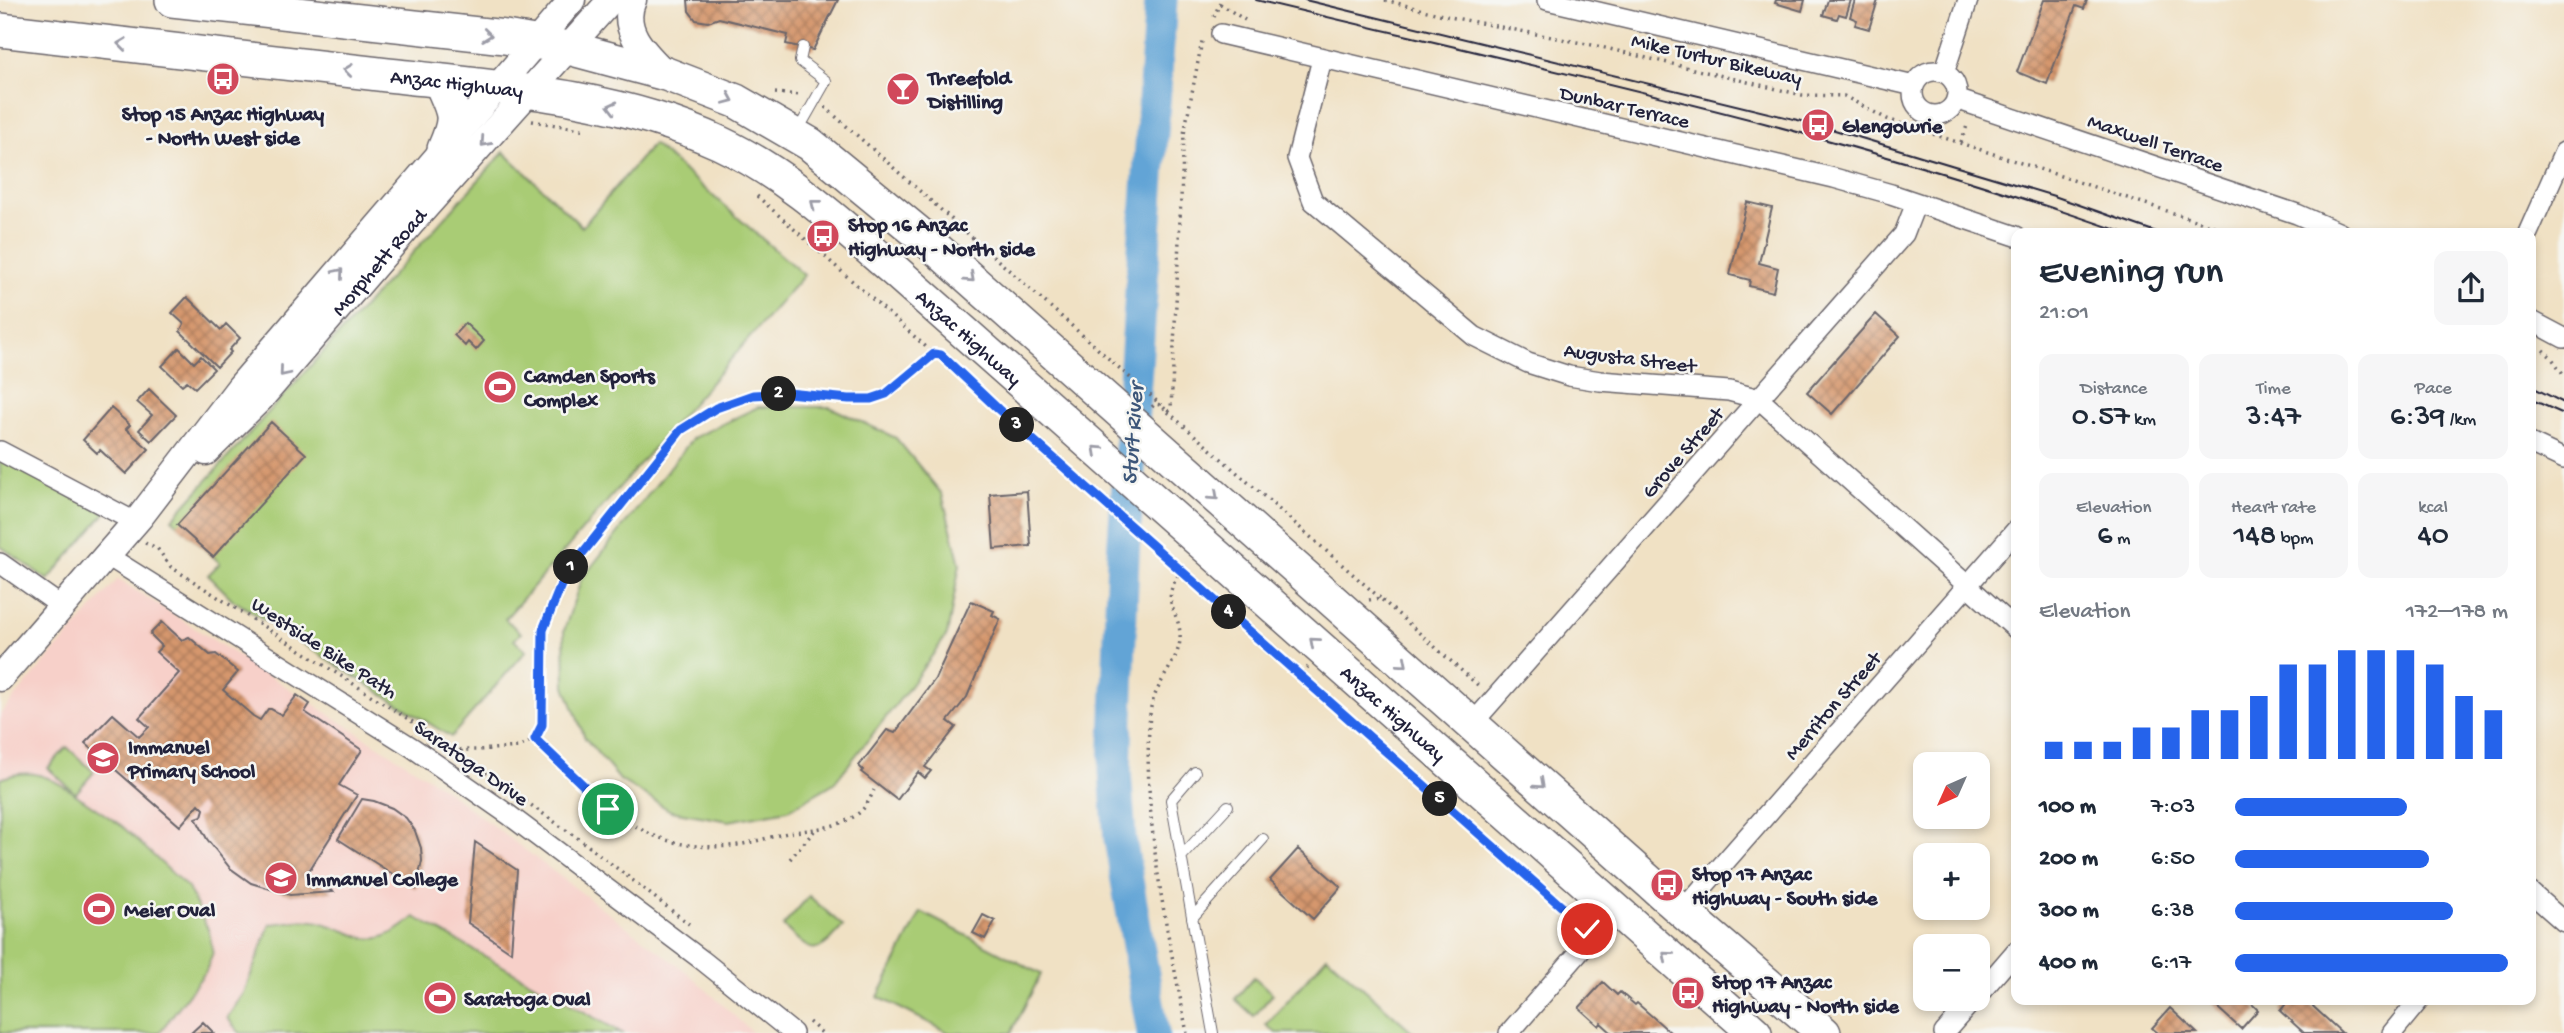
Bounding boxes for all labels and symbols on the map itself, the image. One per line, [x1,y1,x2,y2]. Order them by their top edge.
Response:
one-way arrow [481,27,493,42]
street label: Mike Turtur Bikeway [1629,30,1804,93]
one-way arrow [116,37,128,52]
bus stop icon: Stop 15 Anzac Highway - North West side [204,60,242,98]
one-way arrow [342,63,353,78]
street label: Anzac Highway [389,66,525,106]
place label: Threefold Distilling [926,68,1013,117]
bar icon: Threefold Distilling [884,70,922,108]
street label: Dunbar Terrace [1555,82,1693,137]
one-way arrow [722,91,734,105]
one-way arrow [606,101,618,115]
place label: Stop 15 Anzac Highway - North West side [122,104,325,153]
bus stop icon: Glengowrie [1799,106,1837,144]
street label: Maxwell Terrace [2084,110,2227,181]
place label: Glengowrie [1842,116,1944,141]
one-way arrow [480,133,493,146]
one-way arrow [810,200,822,213]
street label: Morphett Road [328,204,435,323]
place label: Stop 16 Anzac Highway - North side [848,215,1036,264]
bus stop icon: Stop 16 Anzac Highway - North side [804,217,842,255]
one-way arrow [330,268,343,280]
one-way arrow [961,270,974,282]
street label: Anzac Highway [909,286,1025,393]
street label: Augusta Street [1562,340,1699,381]
one-way arrow [280,364,292,377]
place label: Camden Sports Complex [523,366,656,415]
sports icon: Camden Sports Complex [481,368,519,406]
pin: 2 [762,376,796,412]
water label: Sturt River [1118,378,1152,486]
street label: Grove Street [1638,402,1733,505]
pin: 3 [1000,408,1034,442]
one-way arrow [1092,446,1105,458]
one-way arrow [1206,487,1219,500]
pin: 1 [554,550,588,584]
street label: Westside Bike Path [245,593,401,706]
pin: 4 [1212,594,1246,630]
one-way arrow [1309,638,1322,650]
street label: Merriton Street [1781,646,1890,767]
one-way arrow [1395,655,1408,667]
street label: Anzac Highway [1333,662,1450,769]
street label: Saratoga Drive [408,716,533,814]
place label: Immanuel Primary School [127,737,256,786]
school or university icon: Immanuel Primary School [84,739,122,777]
north arrow [1913,752,1990,830]
one-way arrow [1532,776,1545,789]
pin [578,779,638,839]
pin: 5 [1422,782,1458,816]
school or university icon: Immanuel College [262,859,300,897]
place label: Stop 17 Anzac Highway - South side [1692,864,1878,913]
bus stop icon: Stop 17 Anzac Highway - South side [1648,866,1686,904]
place label: Immanuel College [306,869,459,894]
sports icon: Meier Oval [80,890,118,928]
pin [1557,899,1617,959]
place label: Meier Oval [124,900,216,925]
one-way arrow [1662,952,1675,964]
place label: Stop 17 Anzac Highway - North side [1712,972,1900,1021]
bus stop icon: Stop 17 Anzac Highway - North side [1669,974,1707,1012]
sports icon: Saratoga Oval [421,979,459,1017]
place label: Saratoga Oval [464,989,591,1014]

